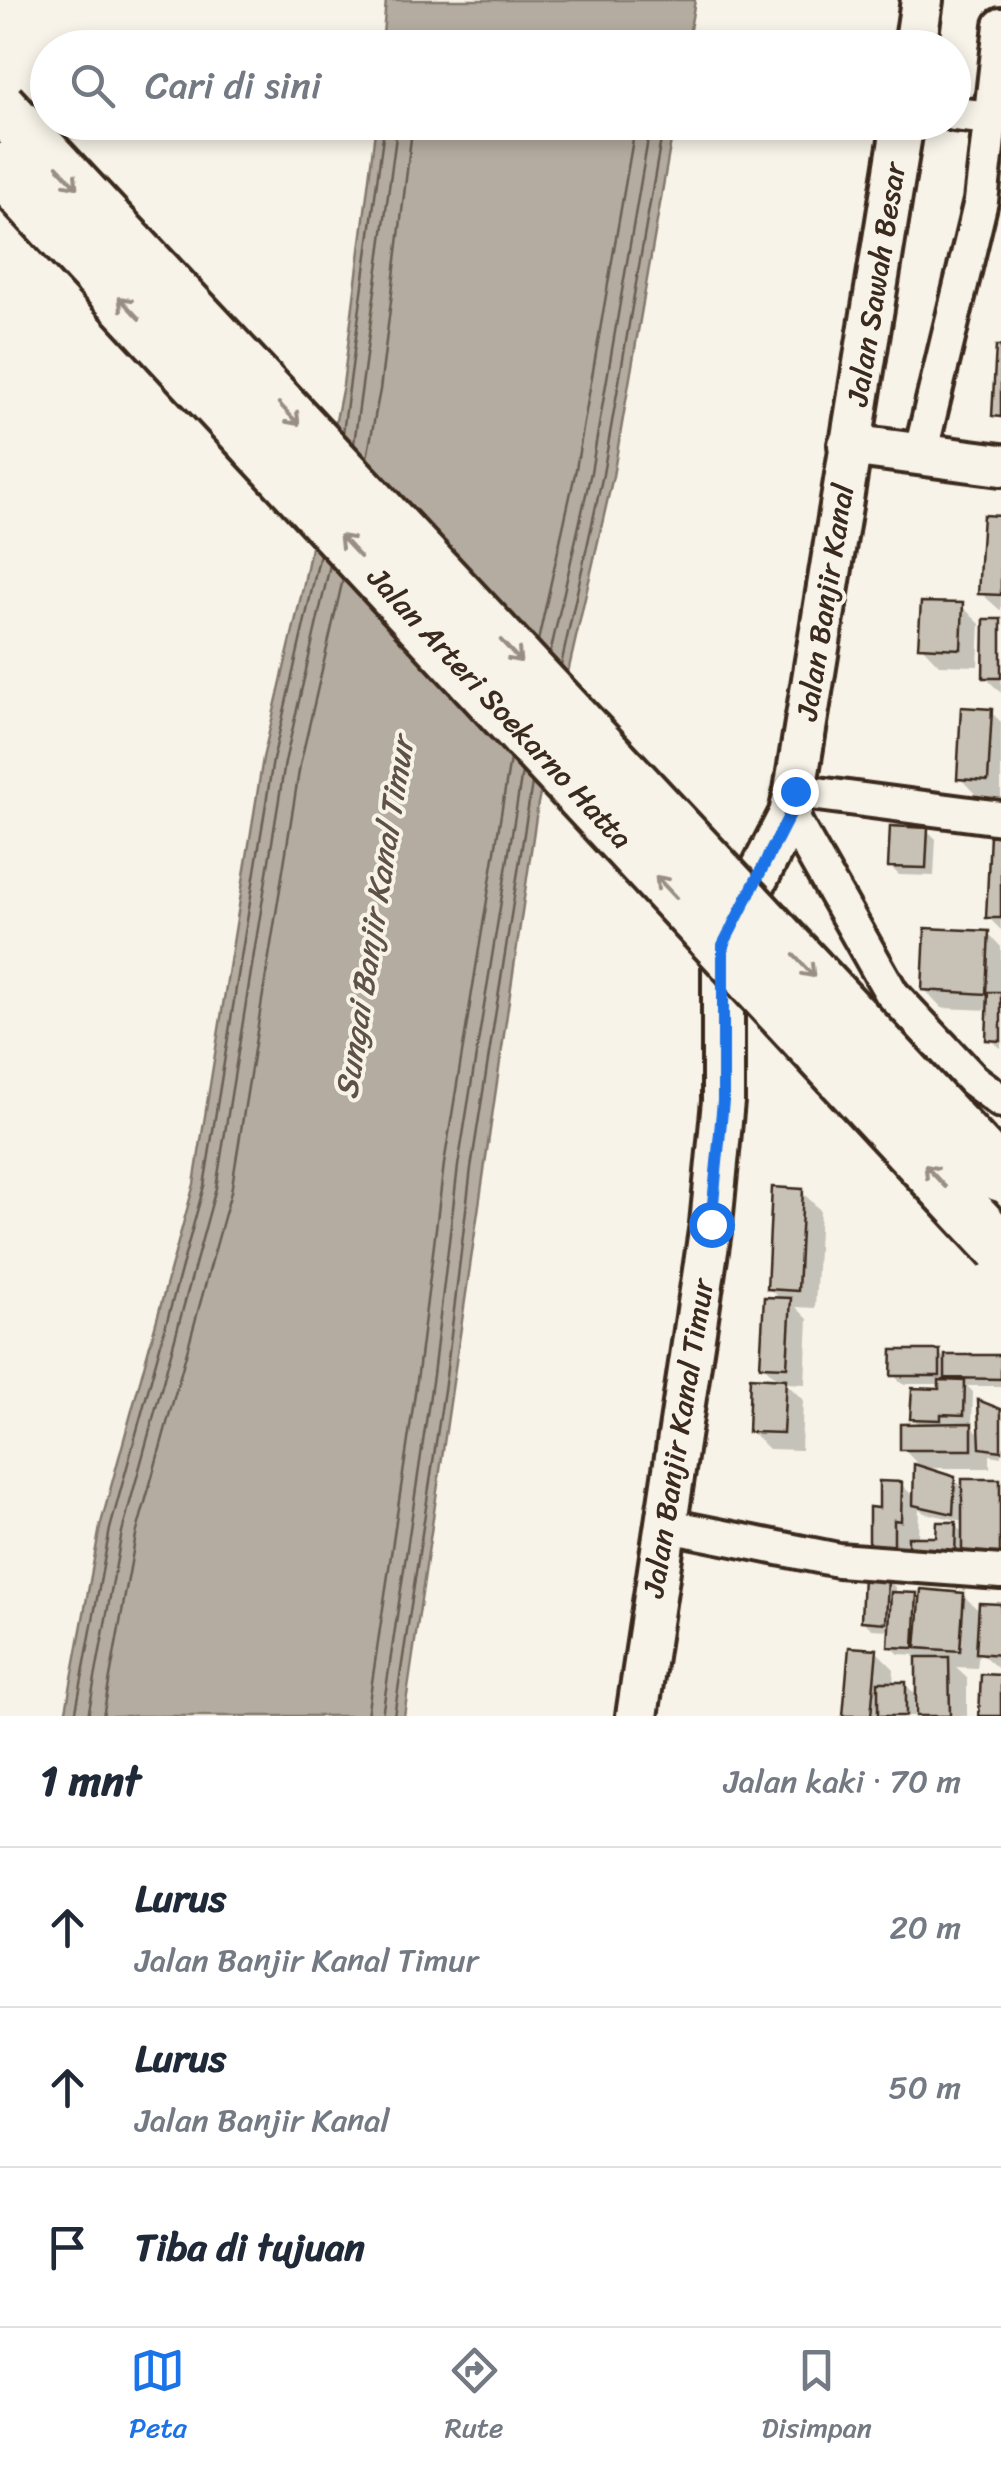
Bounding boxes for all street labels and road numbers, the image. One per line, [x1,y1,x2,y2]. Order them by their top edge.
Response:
street label: Jalan Sawah Besar [830,157,922,411]
street label: Jalan Banjir Kanal [780,479,871,725]
street label: Jalan Arteri Soekarno Hatta [353,553,647,862]
street label: Jalan Banjir Kanal Timur [626,1273,730,1602]

